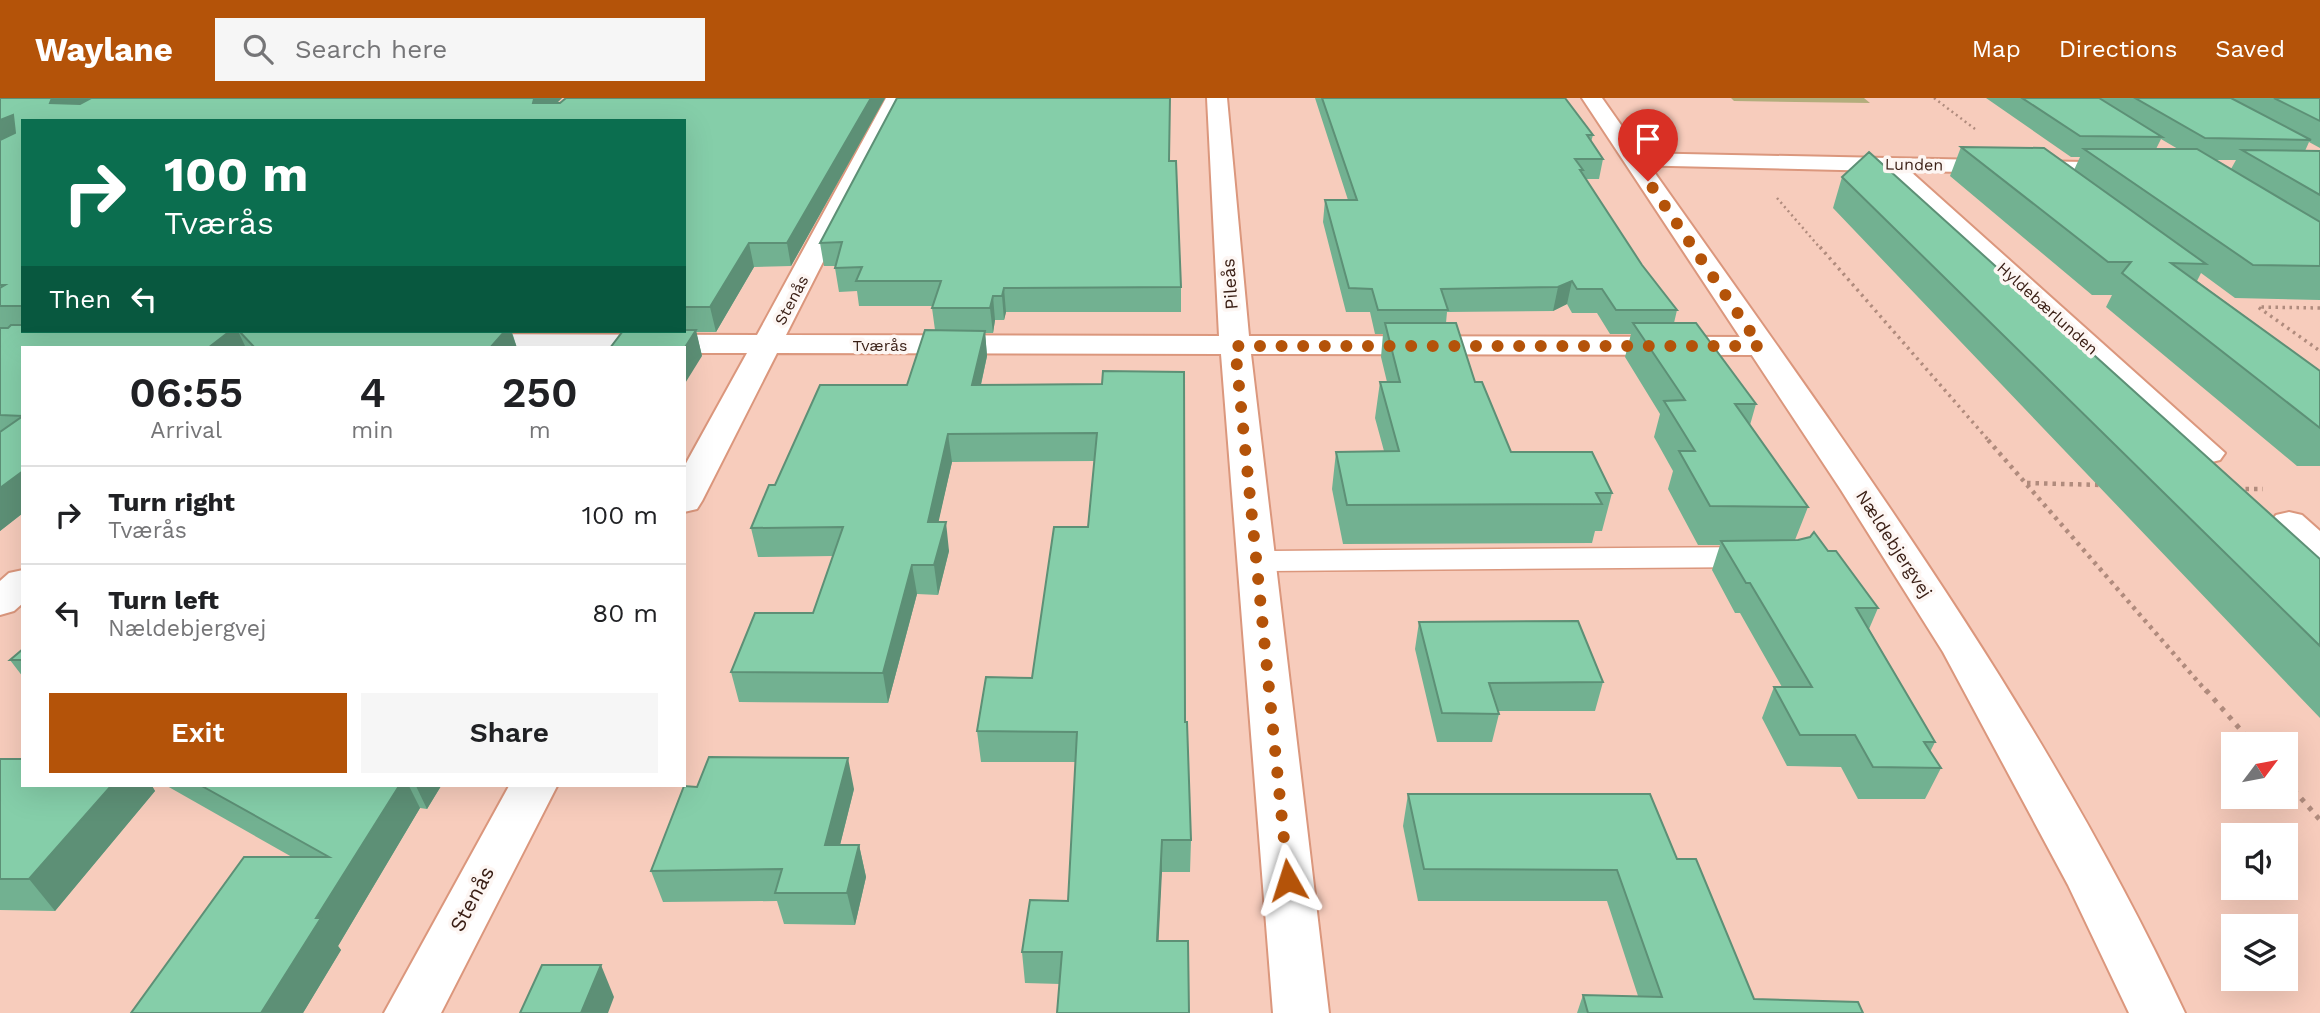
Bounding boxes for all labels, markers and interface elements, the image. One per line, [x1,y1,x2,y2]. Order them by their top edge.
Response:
search box [215,18,705,81]
text: Waylane [35,30,173,69]
icon: search [239,30,277,68]
text: Search here [295,34,447,64]
text: Map [1972,35,2021,63]
text: Directions [2059,35,2177,63]
text: Saved [2215,35,2285,63]
pin [1618,109,1678,181]
icon: arrive [1629,120,1667,158]
text: 100 m [164,145,308,203]
icon: right [49,147,140,238]
street label: Lunden [1885,154,1943,175]
text: Tværås [164,204,274,242]
street label: Pileås [1217,258,1242,310]
street label: Hyldebærlunden [1993,258,2102,359]
street label: Stenås [770,272,812,328]
icon: left [125,280,163,318]
text: Then [49,284,111,314]
street label: Tværås [853,336,907,355]
text: 06:55 [129,368,243,417]
text: 4 [359,368,386,417]
text: 250 [502,368,578,417]
text: Arrival [150,417,222,444]
text: min [351,417,394,444]
text: m [529,417,551,444]
street label: Nældebjergvej [1852,486,1937,601]
text: Turn right [108,487,235,517]
icon: right [49,496,87,534]
text: 100 m [582,500,658,530]
text: Tværås [108,517,187,544]
text: Turn left [108,585,219,615]
icon: left [49,594,87,632]
text: 80 m [592,598,658,628]
text: Nældebjergvej [108,615,266,642]
button: Exit [49,693,347,773]
button: Share [361,693,658,773]
north arrow [2221,732,2298,808]
map controls [2221,732,2298,991]
button: sound [2221,823,2298,900]
position arrow [1251,843,1325,917]
street label: Stenås [444,862,499,936]
button: layers [2221,914,2298,991]

